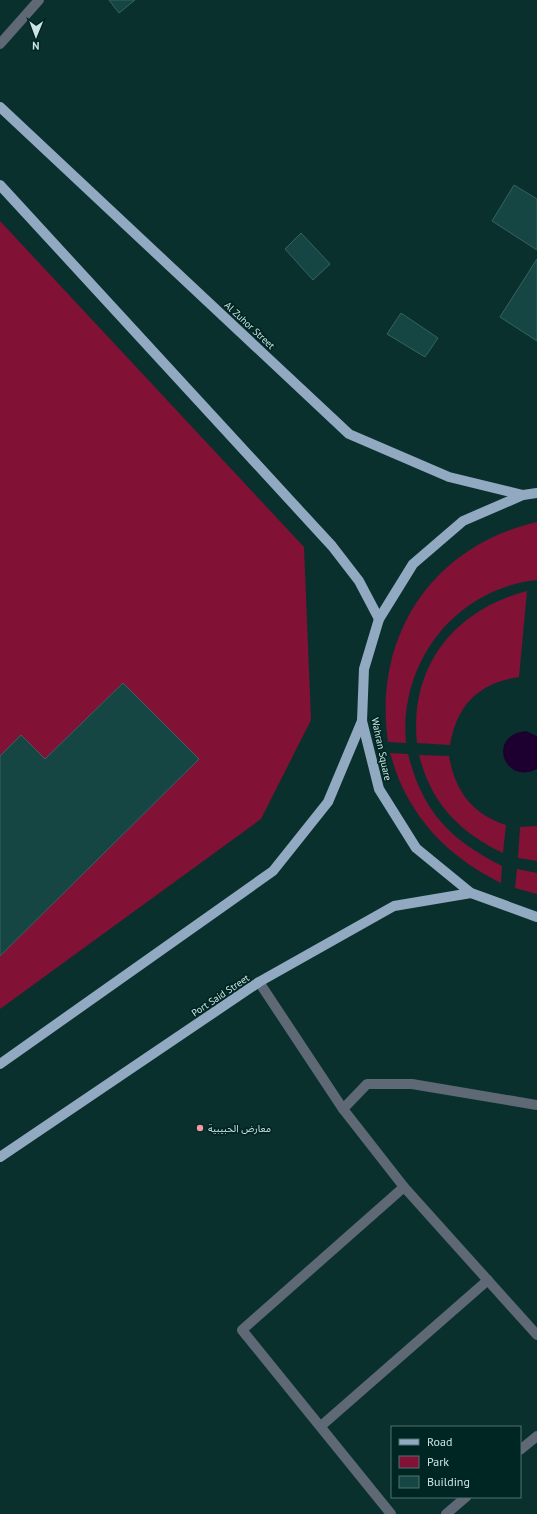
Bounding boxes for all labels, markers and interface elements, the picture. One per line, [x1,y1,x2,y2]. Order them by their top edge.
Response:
north arrow [16,16,56,56]
text: N [32,39,40,53]
street label: Al Zuhor Street [222,299,278,352]
street label: Wahran Square [368,716,395,782]
street label: Port Said Street [189,971,252,1020]
place label: معارض الحبيبية [208,1122,271,1135]
marker: معارض الحبيبية [195,1123,205,1133]
legend [391,1426,521,1498]
text: Road [427,1434,452,1449]
text: Park [427,1454,449,1469]
text: Building [427,1474,470,1489]

